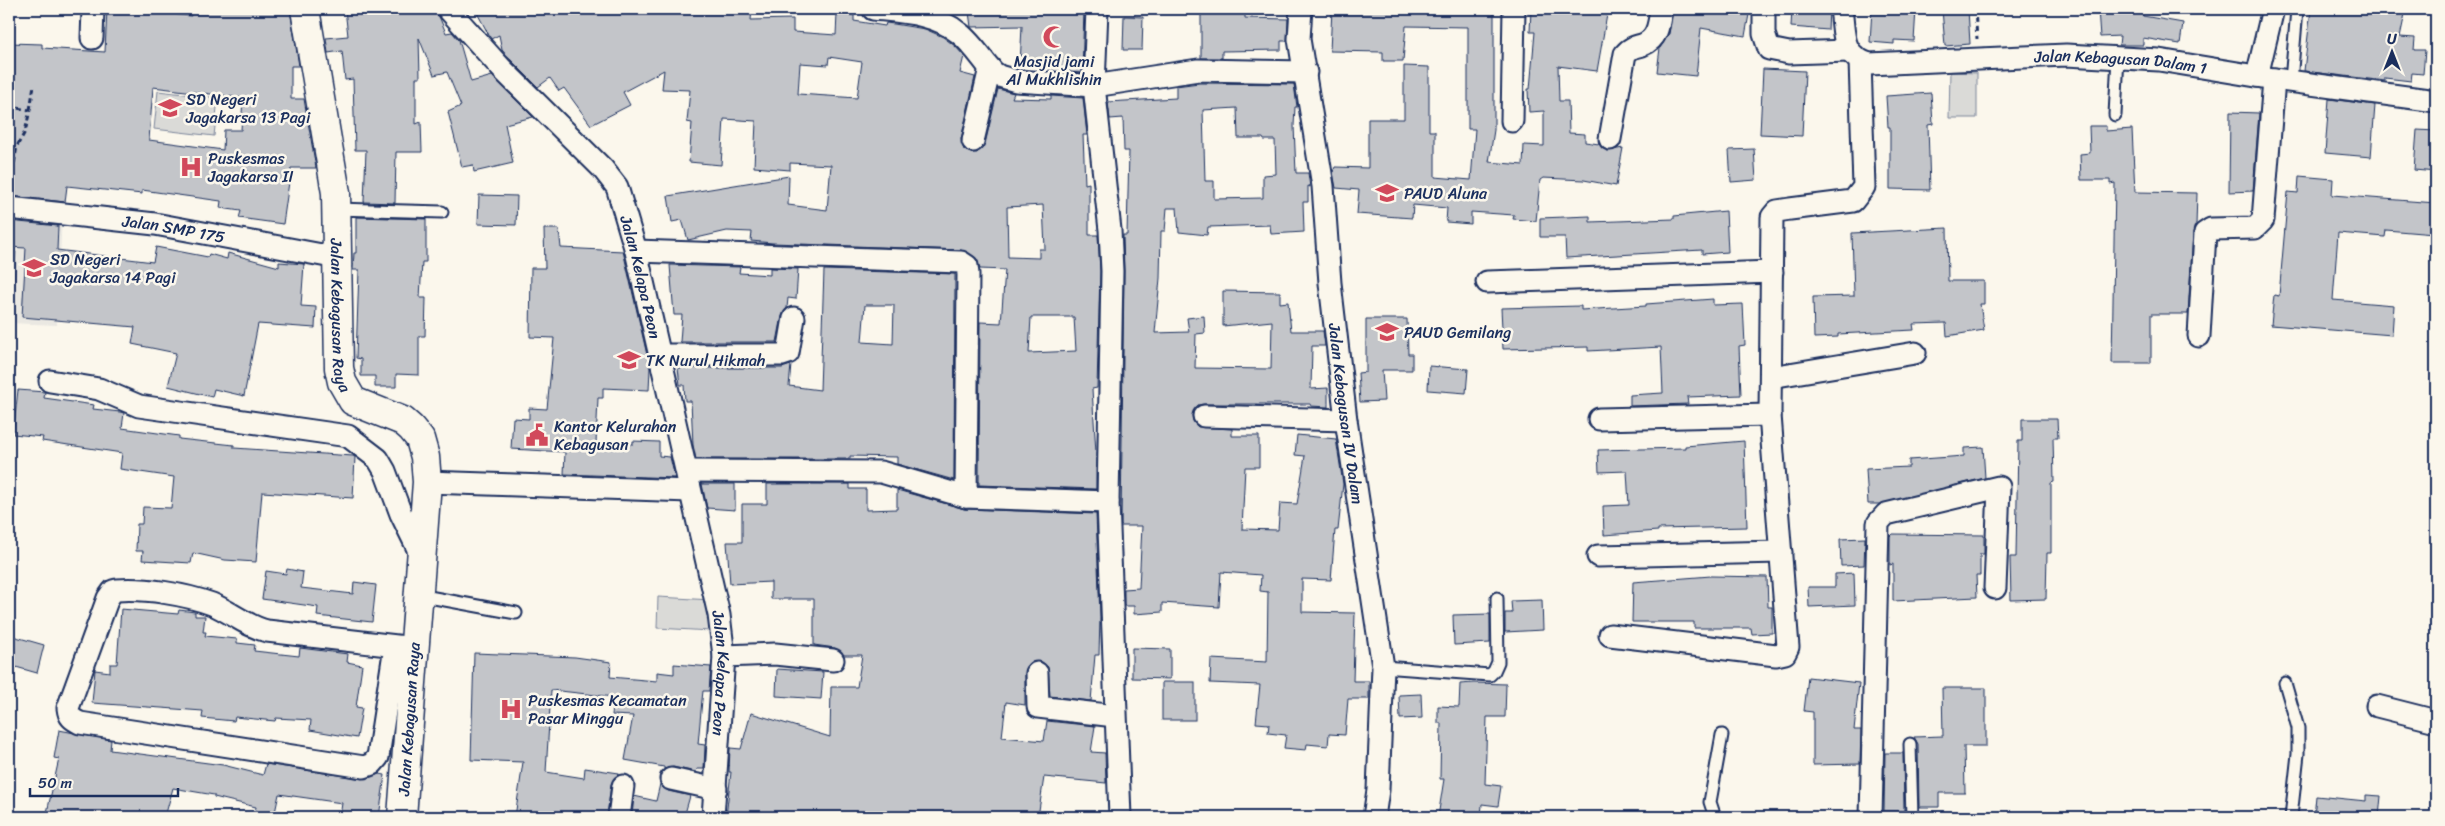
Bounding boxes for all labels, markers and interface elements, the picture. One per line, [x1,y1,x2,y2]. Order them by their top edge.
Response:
mosque icon: Masjid jami Al Mukhlishin [1041,24,1067,50]
text: U [2387,27,2397,52]
north arrow [2368,28,2418,78]
street label: Jalan Kebagusan Dalam 1 [2032,40,2209,82]
place label: Masjid jami Al Mukhlishin [1005,47,1102,94]
place label: SD Negeri Jagakarsa 13 Pagi [185,85,311,132]
school or university icon: SD Negeri Jagakarsa 13 Pagi [157,95,183,121]
place label: Puskesmas Jagakarsa II [207,144,294,191]
hospital icon: Puskesmas Jagakarsa II [178,154,204,180]
place label: PAUD Aluna [1404,179,1488,208]
school or university icon: PAUD Aluna [1374,180,1400,206]
street label: Jalan SMP 175 [120,206,228,251]
street label: Jalan Kelapa Peon [611,211,670,342]
street label: Jalan Kebagusan Raya [322,237,360,399]
place label: SD Negeri Jagakarsa 14 Pagi [49,245,176,292]
school or university icon: SD Negeri Jagakarsa 14 Pagi [21,255,47,281]
place label: PAUD Gemilang [1404,318,1511,347]
school or university icon: PAUD Gemilang [1374,319,1400,345]
street label: Jalan Kebagusan IV Dalam [1320,321,1373,506]
place label: TK Nurul Hikmah [646,346,765,375]
school or university icon: TK Nurul Hikmah [616,347,642,373]
place label: Kantor Kelurahan Kebagusan [554,412,677,459]
public building icon: Kantor Kelurahan Kebagusan [524,422,550,448]
street label: Jalan Kelapa Peon [704,606,739,737]
street label: Jalan Kebagusan Raya [389,640,429,798]
place label: Puskesmas Kecamatan Pasar Minggu [528,686,687,733]
hospital icon: Puskesmas Kecamatan Pasar Minggu [498,696,524,722]
scale bar [30,766,178,798]
text: 50 m [38,770,73,796]

